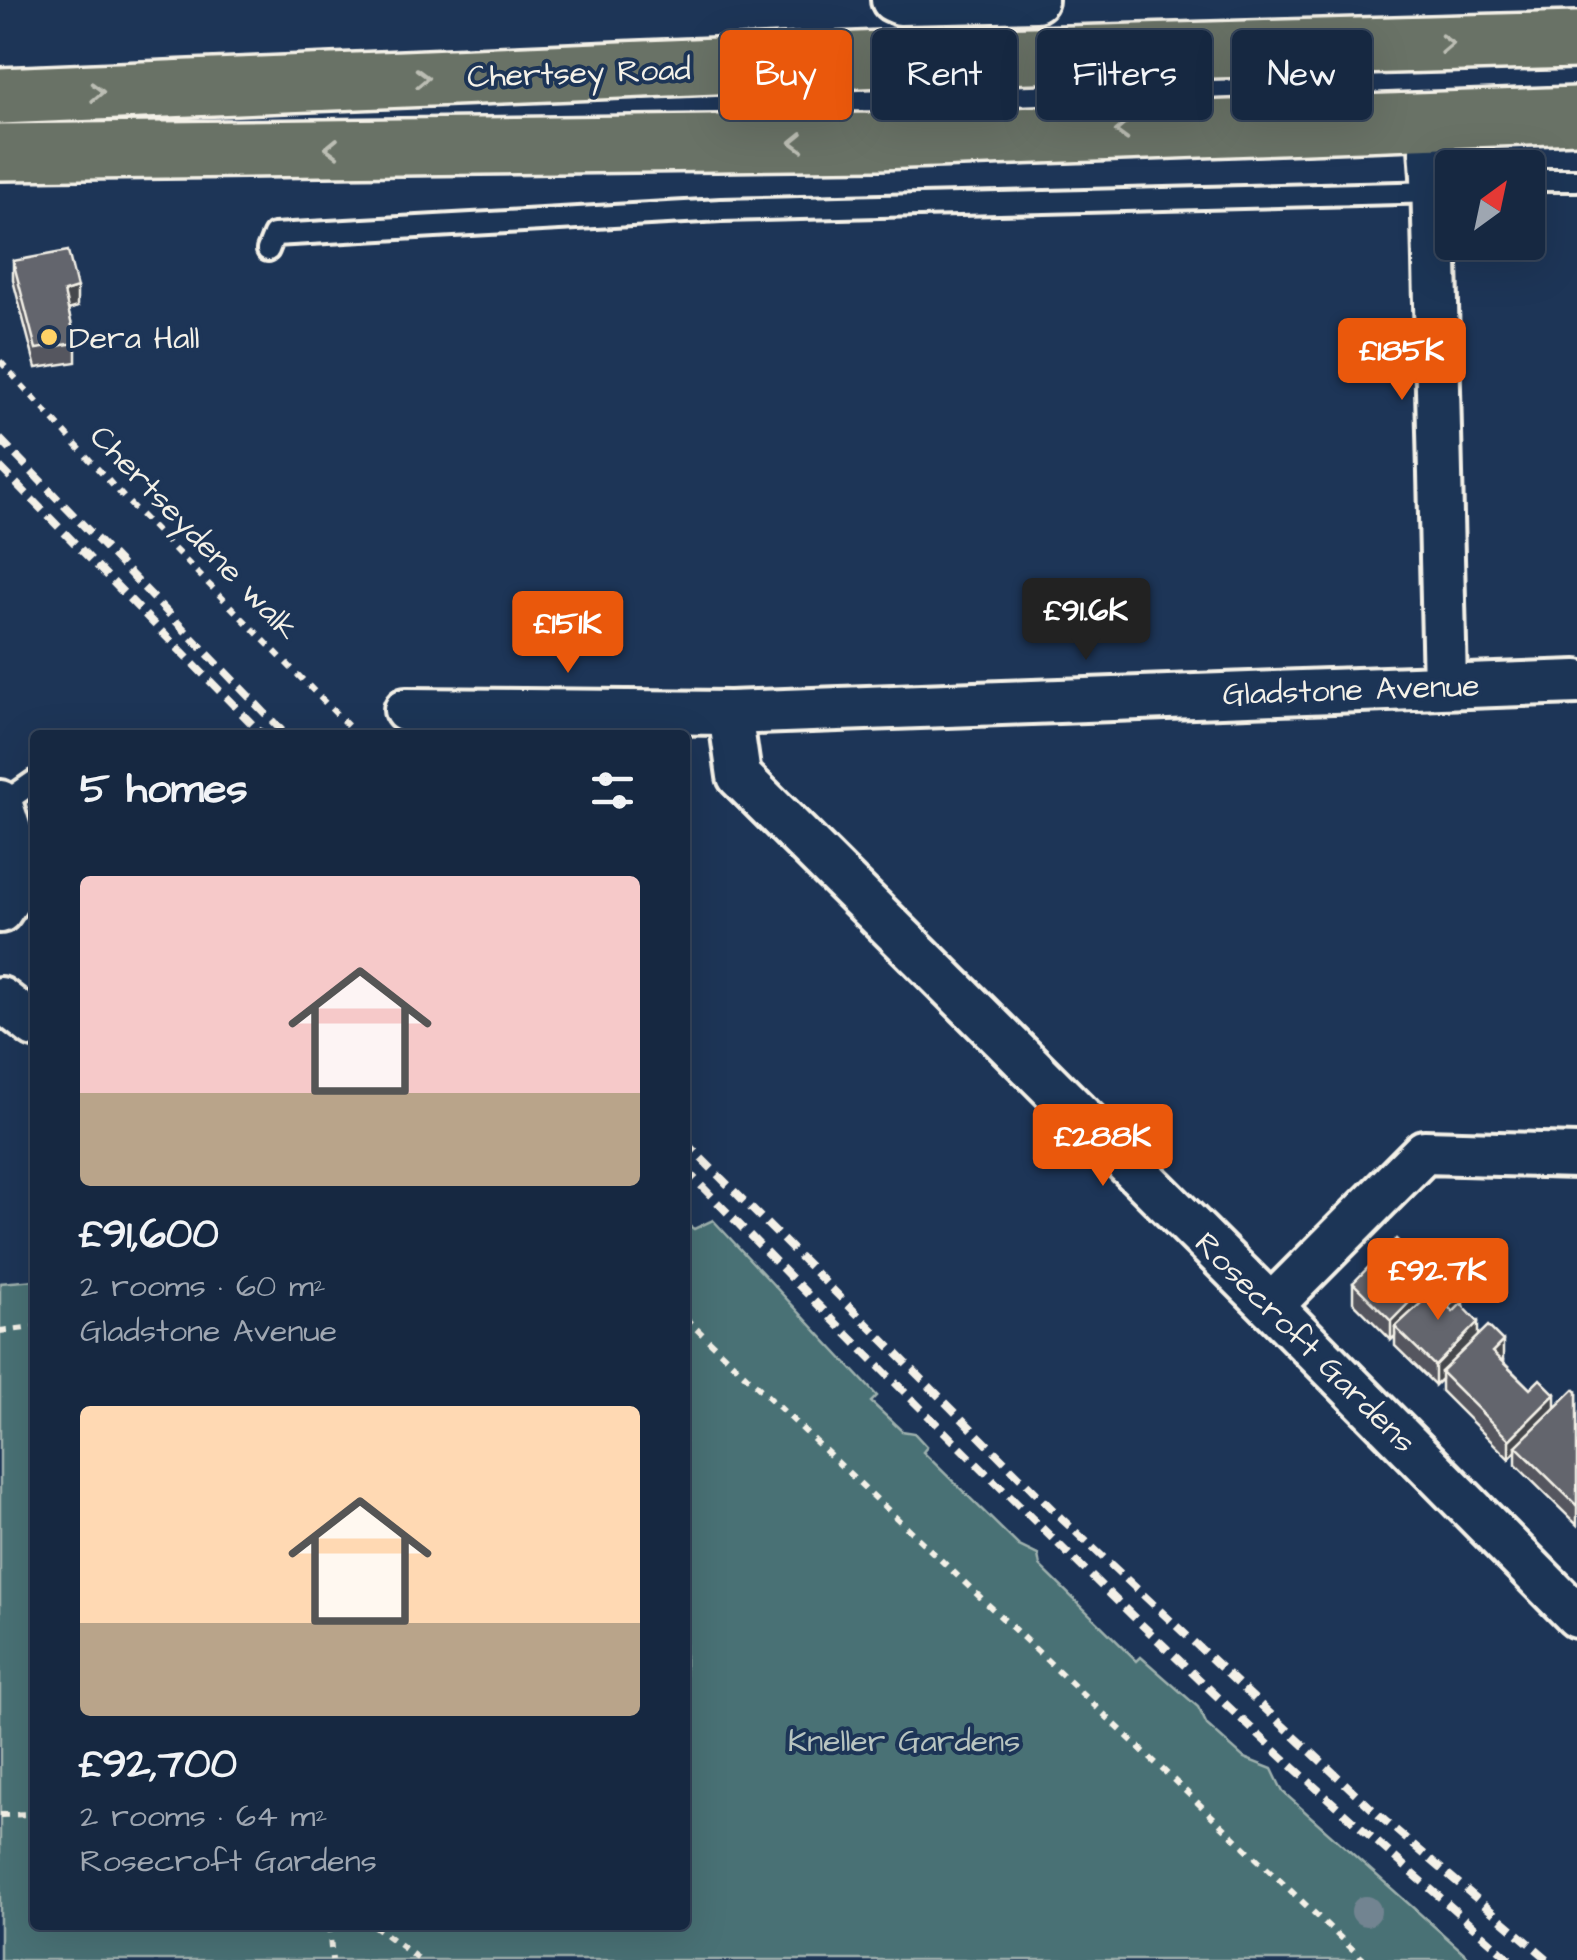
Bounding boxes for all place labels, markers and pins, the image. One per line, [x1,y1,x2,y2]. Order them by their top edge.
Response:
place label: Dera Hall [69,316,200,361]
pin: £185K [1332,318,1472,403]
marker: Dera Hall [38,326,60,348]
pin: £91.6K [1005,578,1167,663]
pin: £151K [498,591,638,676]
pin: £288K [1033,1104,1173,1189]
pin: £92.7K [1357,1238,1519,1323]

